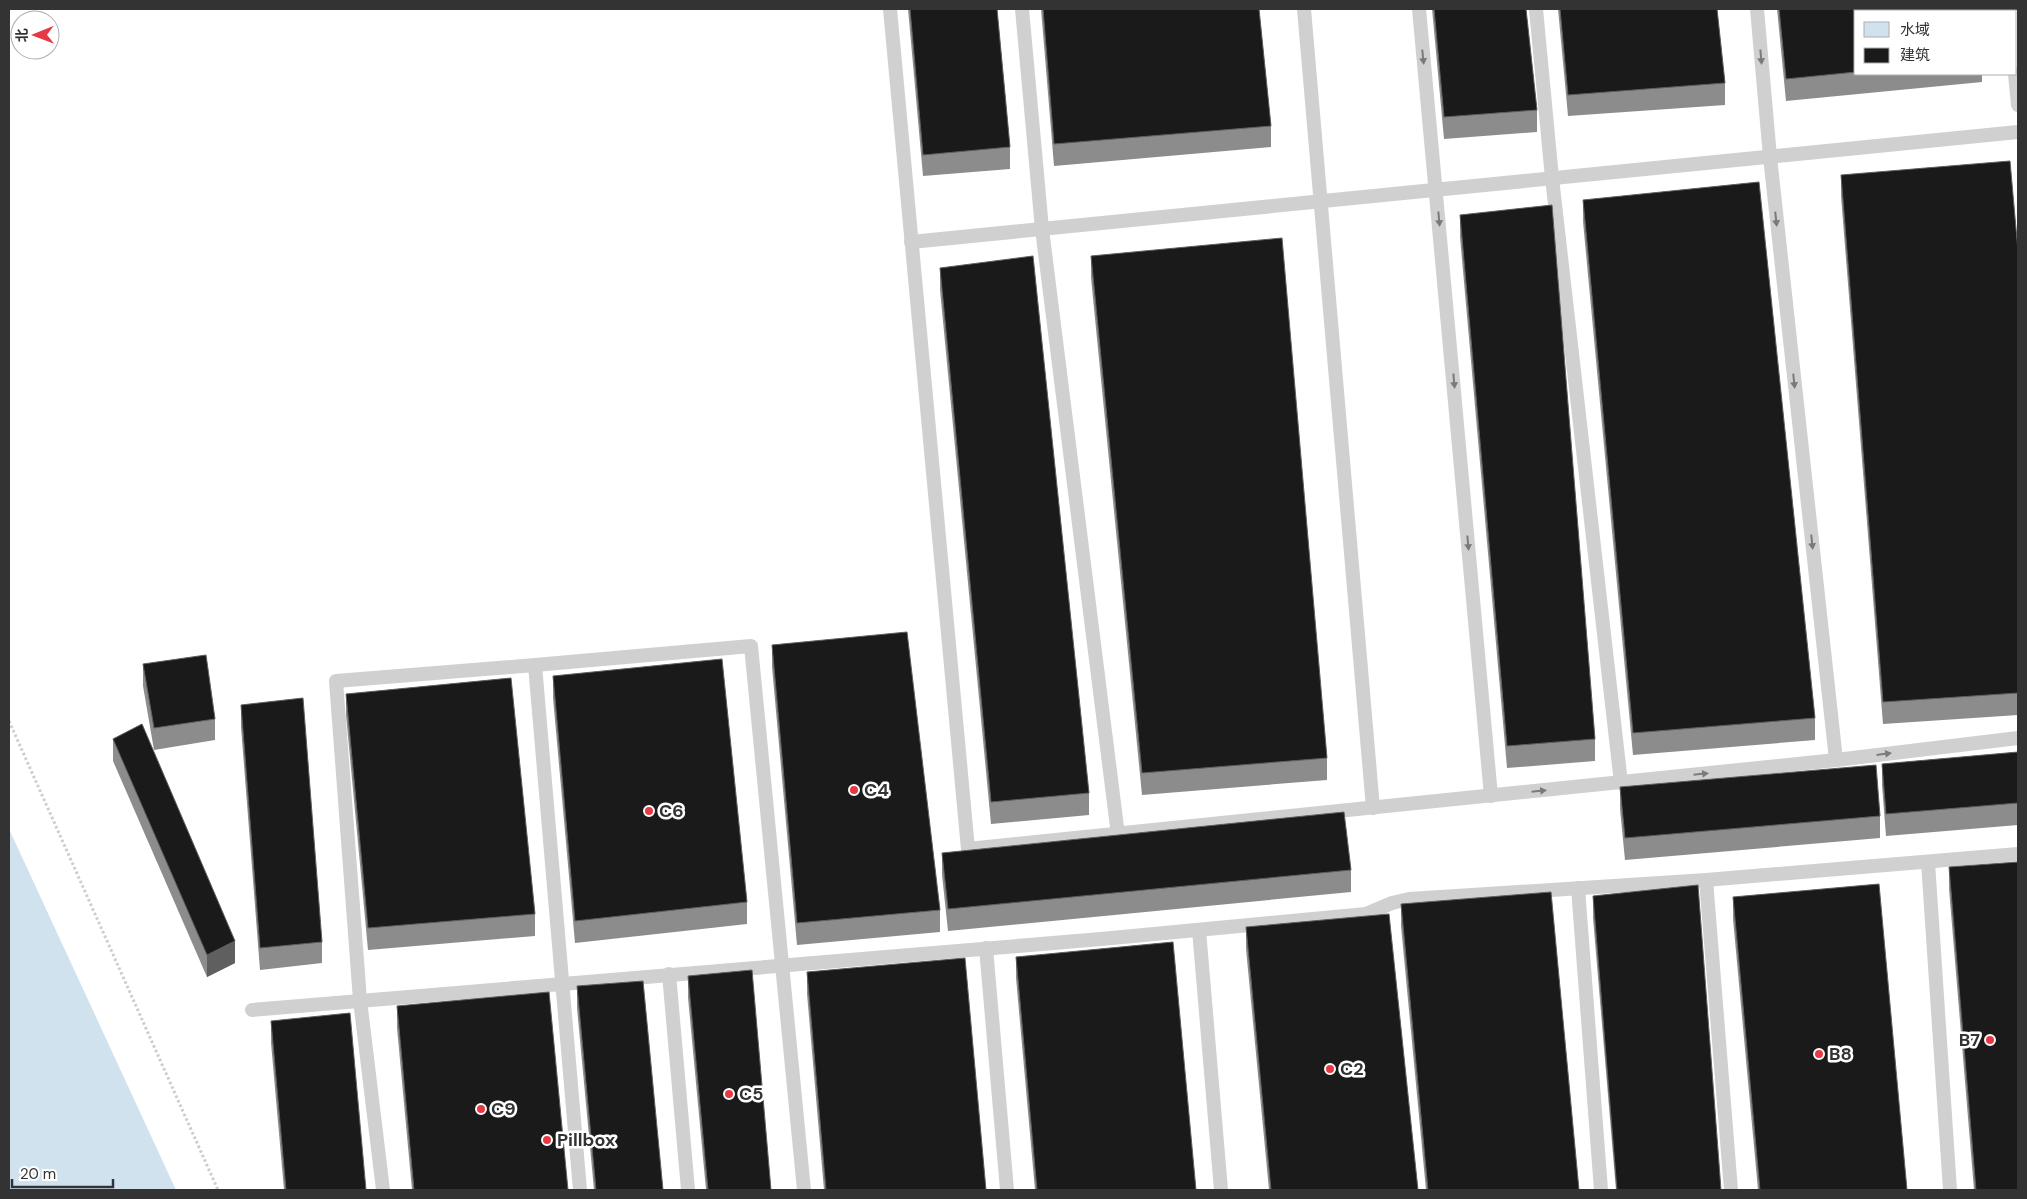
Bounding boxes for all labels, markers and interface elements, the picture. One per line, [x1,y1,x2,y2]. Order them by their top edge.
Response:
north arrow [10,10,60,60]
legend [1854,10,2017,75]
text: 水域 [1900,20,1930,40]
text: 北 [13,28,31,42]
text: 建筑 [1900,45,1930,65]
one-way arrow [1420,50,1428,66]
one-way arrow [1757,50,1765,66]
one-way arrow [1435,211,1443,227]
one-way arrow [1772,211,1780,227]
one-way arrow [1450,373,1458,389]
one-way arrow [1790,373,1798,389]
one-way arrow [1808,534,1816,550]
one-way arrow [1464,535,1472,551]
one-way arrow [1877,750,1893,758]
one-way arrow [1693,770,1709,778]
place label: C4 [864,778,889,802]
marker: C4 [848,784,860,796]
one-way arrow [1531,787,1547,795]
place label: C6 [659,799,684,823]
marker: C6 [643,805,655,817]
place label: B7 [1959,1028,1980,1052]
marker: B7 [1984,1034,1996,1046]
place label: B8 [1829,1042,1852,1066]
marker: B8 [1813,1048,1825,1060]
place label: C2 [1340,1057,1364,1081]
marker: C2 [1324,1063,1336,1075]
place label: C5 [739,1082,763,1106]
marker: C5 [723,1088,735,1100]
place label: C9 [491,1097,516,1121]
marker: C9 [475,1103,487,1115]
place label: Pillbox [557,1128,615,1152]
marker: Pillbox [541,1134,553,1146]
scale bar [12,1156,114,1188]
text: 20 m [20,1164,56,1184]

